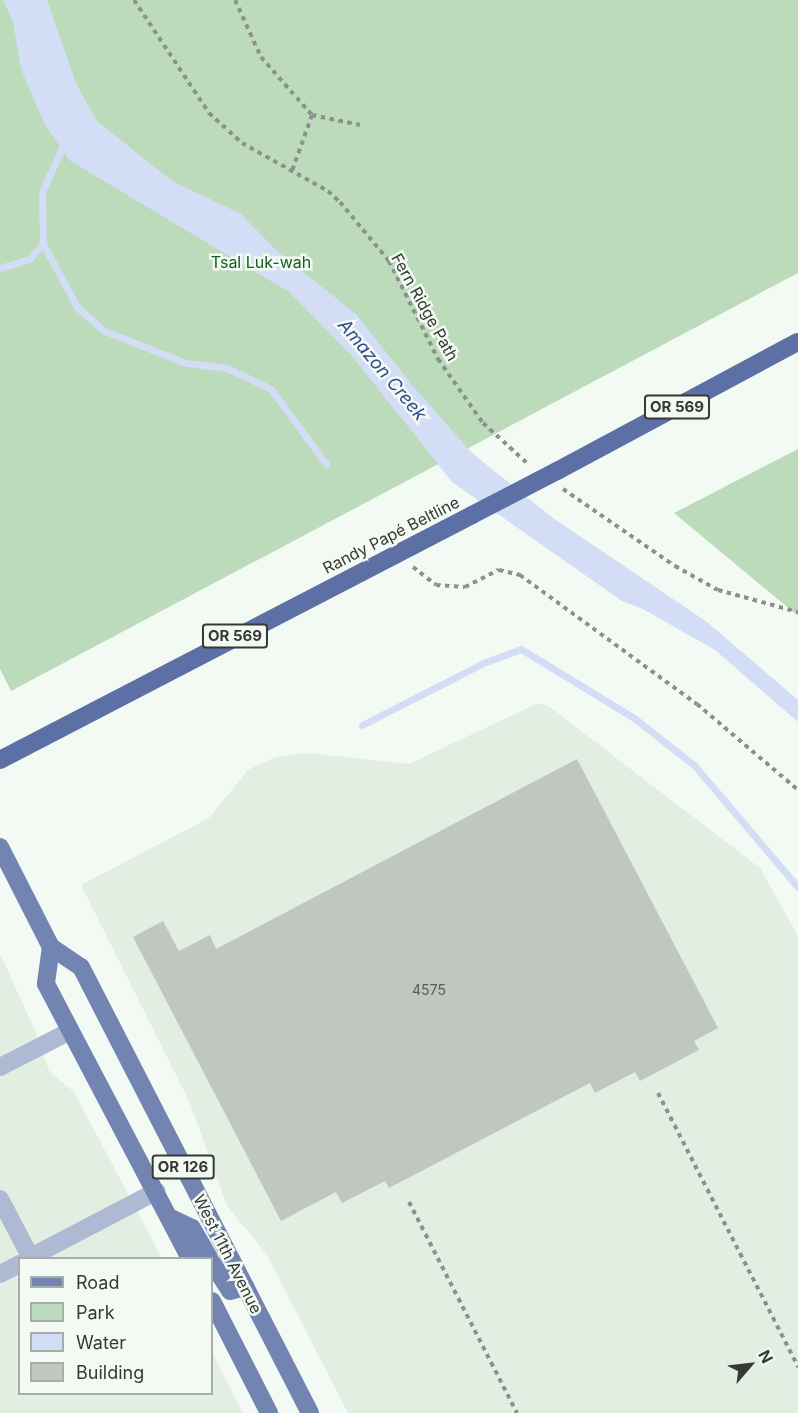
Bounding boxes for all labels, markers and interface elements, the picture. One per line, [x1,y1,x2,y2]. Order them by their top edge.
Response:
street label: Fern Ridge Path [388,250,462,364]
park label: Tsal Luk-wah [211,252,311,272]
water label: Amazon Creek [333,315,431,425]
road number: OR 569 [642,395,712,419]
street label: Randy Papé Beltline [320,492,462,578]
road number: OR 569 [200,624,270,648]
house number: 4575 [412,982,446,998]
road number: OR 126 [152,1155,214,1179]
street label: West 11th Avenue [190,1191,266,1317]
legend [18,1257,213,1395]
text: Road [76,1272,119,1293]
text: Park [76,1302,115,1323]
text: Water [76,1332,126,1353]
north arrow [720,1335,780,1395]
text: N [754,1346,778,1367]
text: Building [76,1362,144,1383]

